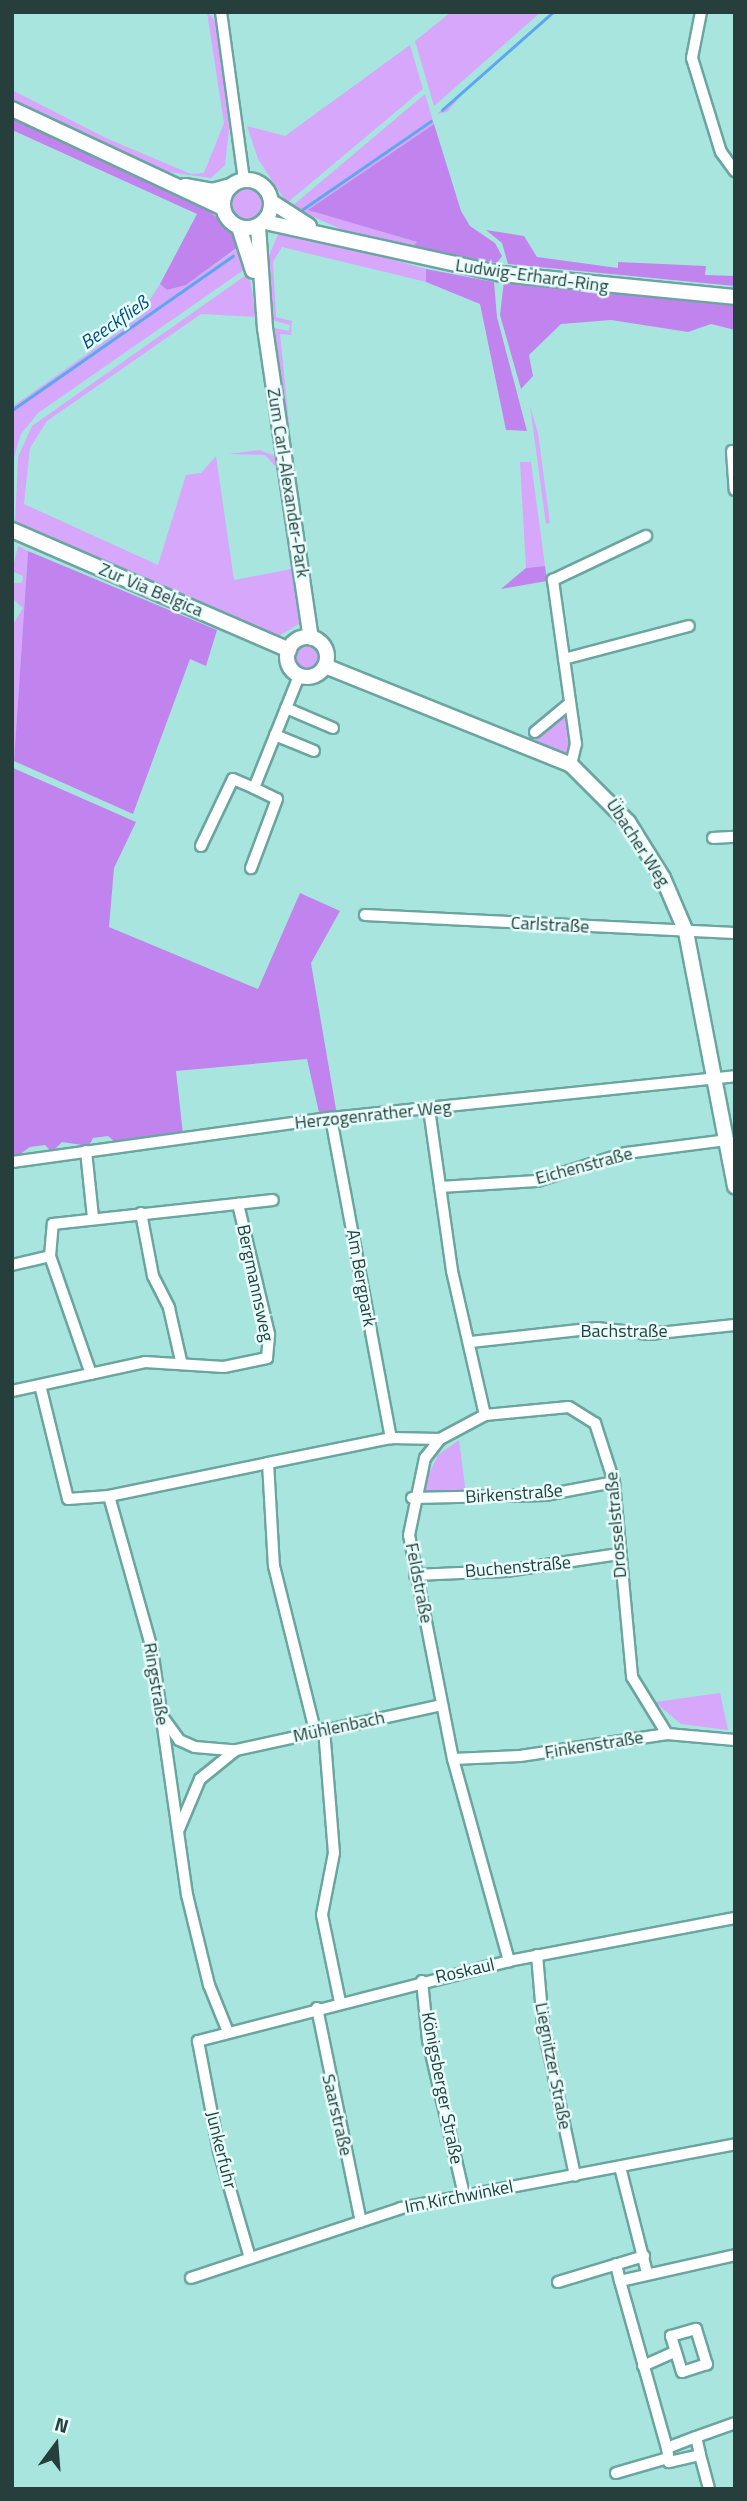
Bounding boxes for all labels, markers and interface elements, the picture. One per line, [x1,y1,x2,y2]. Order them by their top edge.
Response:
street label: Ludwig-Erhard-Ring [454,255,610,297]
water label: Beeckfließ [76,290,152,354]
street label: Zum Carl-Alexander-Park [262,387,314,579]
street label: Zur Via Belgica [96,558,206,622]
street label: Übacher Weg [601,795,675,891]
street label: Carlstraße [510,912,590,938]
street label: Herzogenrather Weg [294,1096,452,1134]
street label: Eichenstraße [533,1143,635,1189]
street label: Bergmannsweg [232,1222,278,1344]
street label: Am Bergpark [342,1228,380,1328]
street label: Bachstraße [581,1320,667,1342]
street label: Drosselstraße [601,1471,631,1579]
street label: Birkenstraße [464,1480,564,1508]
street label: Feldstraße [401,1541,437,1625]
street label: Buchenstraße [464,1552,572,1582]
street label: Ringstraße [139,1641,173,1727]
street label: Mühlenbach [291,1707,387,1747]
street label: Finkenstraße [543,1727,645,1763]
street label: Roskaul [433,1954,497,1988]
street label: Liegnitzer Straße [530,2001,576,2131]
street label: Königsberger Straße [417,2010,467,2166]
street label: Saarstraße [317,2072,357,2158]
street label: Junkerfuhr [201,2109,241,2191]
street label: Im Kirchwinkel [403,2176,515,2218]
text: N [52,2409,72,2440]
north arrow [21,2410,91,2480]

